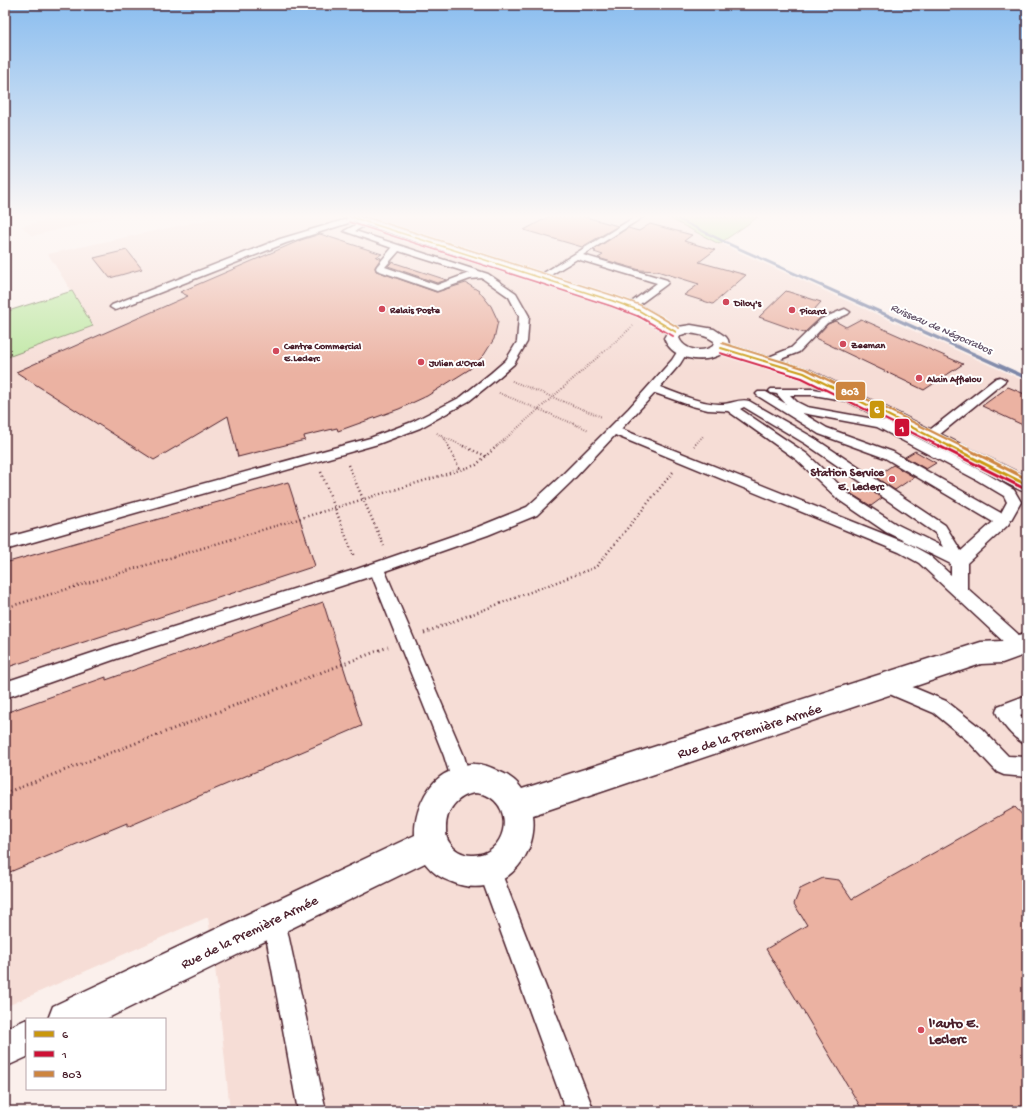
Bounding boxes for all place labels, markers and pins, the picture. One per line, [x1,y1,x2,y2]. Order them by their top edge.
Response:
marker: Diloy's [721,297,731,307]
place label: Diloy's [733,298,763,310]
marker: Relais Poste [377,304,387,314]
place label: Relais Poste [389,305,441,317]
marker: Picard [787,305,797,315]
place label: Picard [799,306,827,318]
marker: Zeeman [838,339,848,349]
place label: Zeeman [851,340,885,352]
place label: Centre Commercial E.Leclerc [283,341,362,365]
marker: Centre Commercial E.Leclerc [271,346,281,356]
marker: Julien d'Orcel [416,357,426,367]
place label: Julien d'Orcel [428,358,485,370]
marker: Alain Afflelou [914,373,924,383]
place label: Alain Afflelou [926,374,982,386]
place label: Station Service E. Leclerc [810,467,885,495]
marker: Station Service E. Leclerc [887,474,897,484]
place label: l'auto E. Leclerc [928,1016,979,1049]
marker: l'auto E. Leclerc [916,1025,926,1035]

